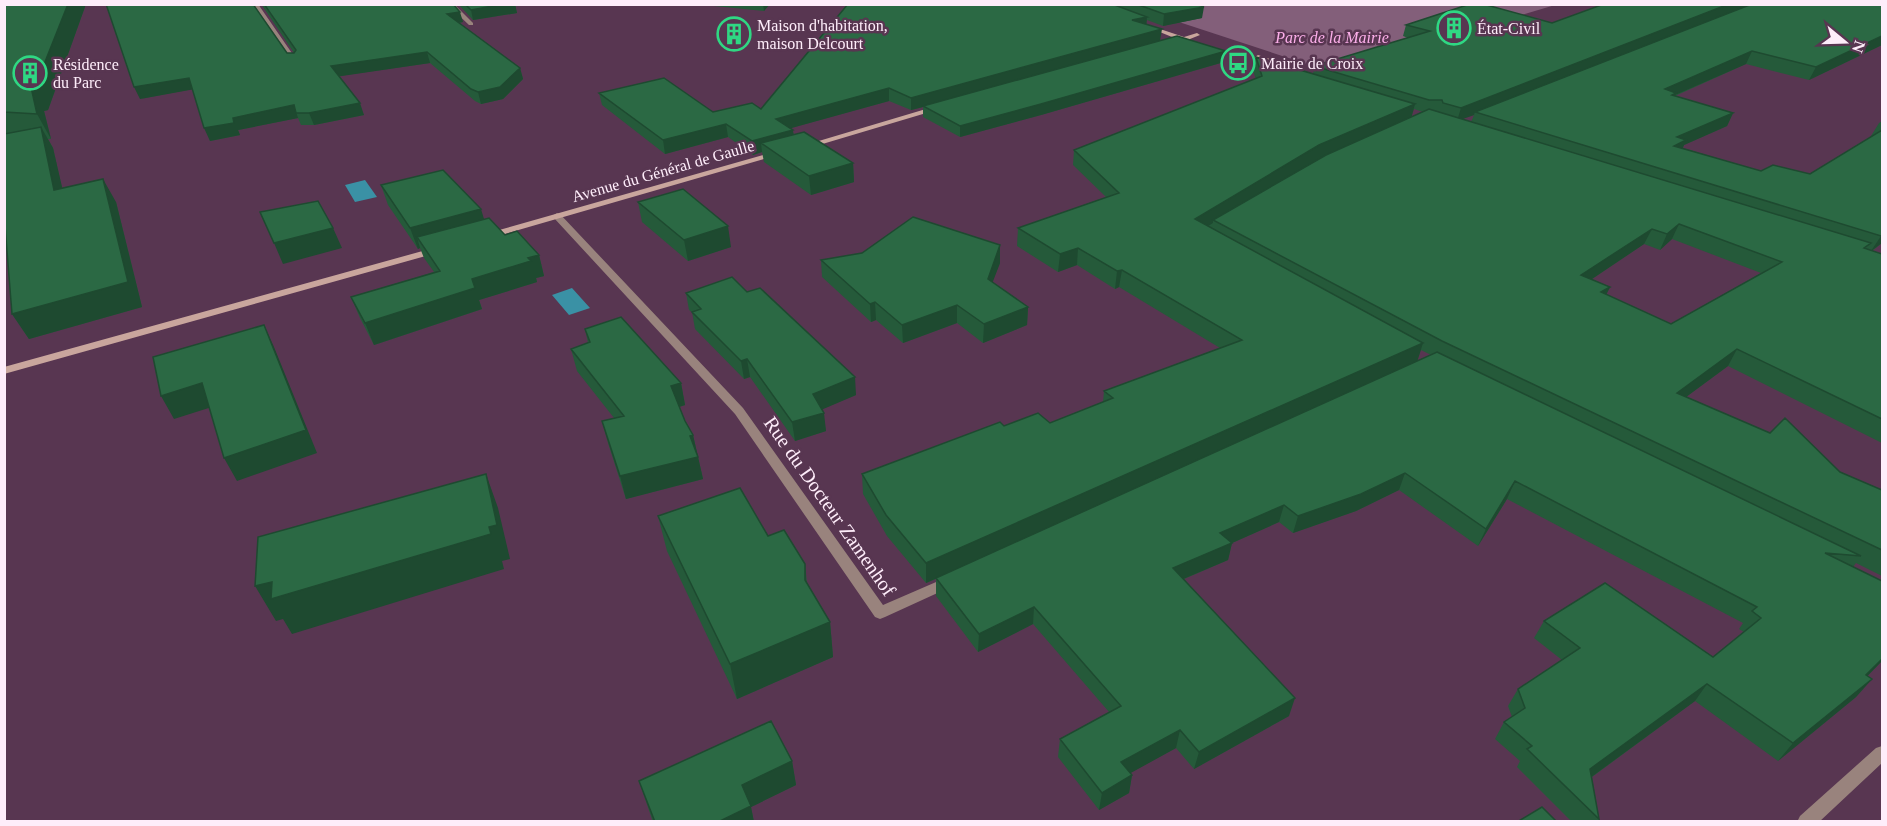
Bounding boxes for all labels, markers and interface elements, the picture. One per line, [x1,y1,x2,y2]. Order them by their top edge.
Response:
building icon: État-Civil [1436,10,1472,46]
north arrow [1815,12,1875,72]
building icon: Maison d'habitation, maison Delcourt [716,16,752,52]
place label: Maison d'habitation, maison Delcourt [757,17,888,52]
place label: État-Civil [1477,19,1541,37]
park label: Parc de la Mairie [1274,29,1389,46]
text: N [1849,38,1869,55]
bus stop icon: Mairie de Croix [1220,45,1256,81]
building icon: Résidence du Parc [12,55,48,91]
place label: Mairie de Croix [1261,55,1363,72]
place label: Résidence du Parc [53,56,119,91]
street label: Avenue du Général de Gaulle [570,137,756,205]
street label: Rue du Docteur Zamenhof [760,412,901,600]

